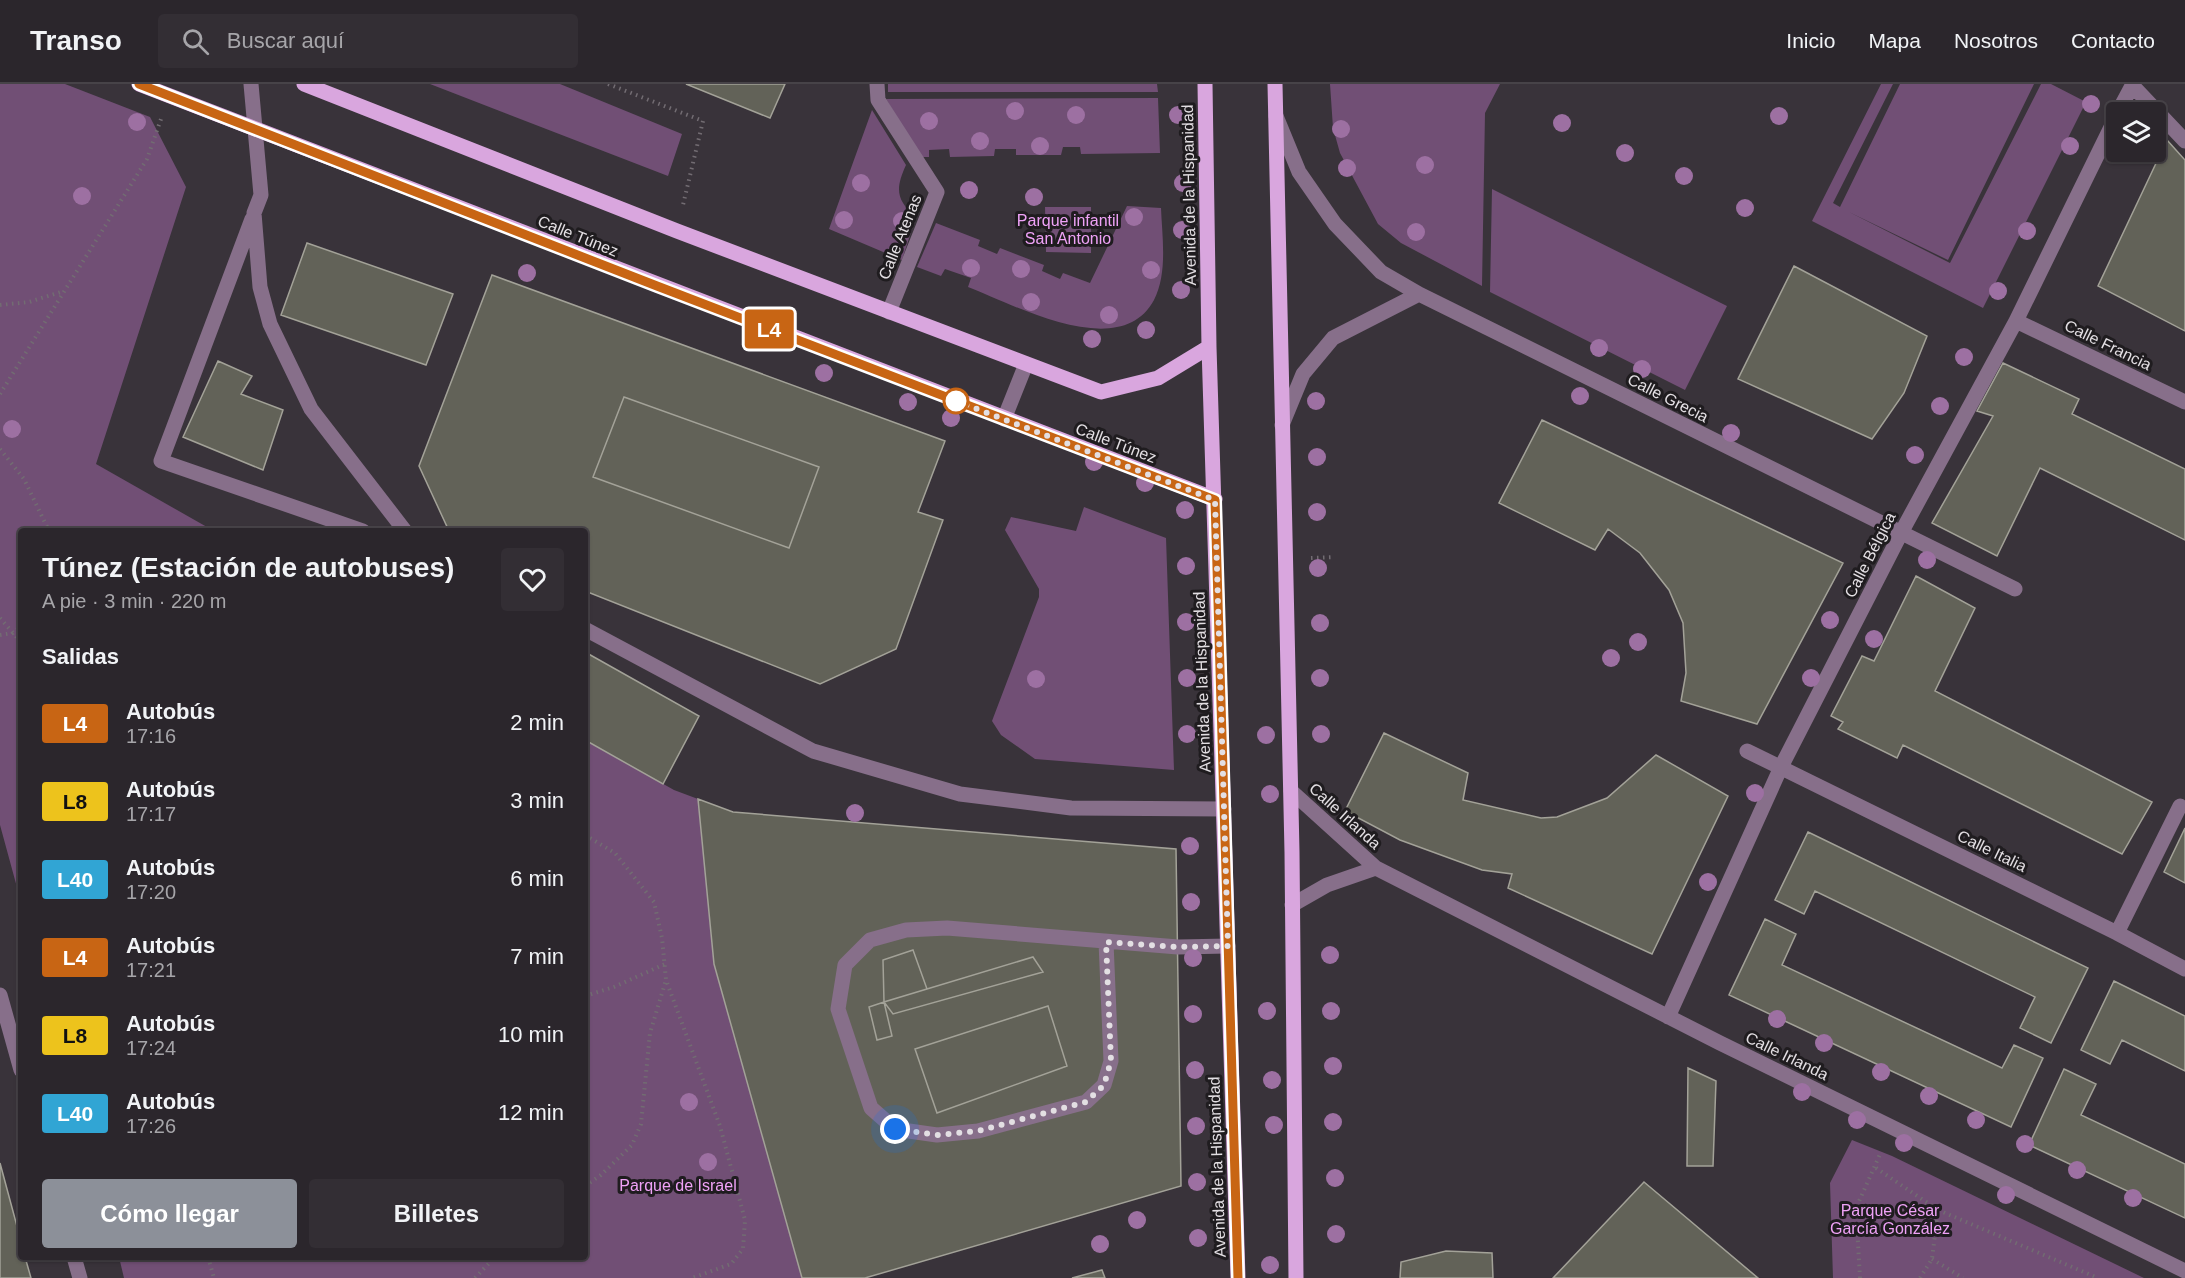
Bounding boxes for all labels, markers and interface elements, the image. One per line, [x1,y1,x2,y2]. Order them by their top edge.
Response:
search box [158,14,578,68]
text: Transo [30,25,122,56]
icon: search [179,25,212,58]
text: Buscar aquí [227,28,344,53]
text: Inicio [1786,29,1835,52]
text: Mapa [1868,29,1921,52]
text: Nosotros [1954,29,2038,52]
text: Contacto [2071,29,2155,52]
map controls [2106,102,2166,162]
button: layers [2106,102,2166,162]
street label: Avenida de la Hispanidad [1179,104,1199,286]
street label: Calle Atenas [875,192,925,282]
street label: Calle Túnez [535,212,621,260]
park label: Parque infantil San Antonio [1017,212,1119,247]
line badge: L4 [742,310,796,348]
street label: Calle Francia [2062,317,2154,373]
text: L4 [757,318,781,341]
street label: Calle Grecia [1625,370,1711,426]
unlabelled marker [943,388,969,414]
street label: Calle Túnez [1073,420,1159,466]
street label: Calle Bélgica [1841,509,1899,600]
button: heart [501,548,564,611]
text: Túnez (Estación de autobuses) [42,552,454,583]
text: A pie · 3 min · 220 m [42,590,227,612]
street label: Avenida de la Hispanidad [1190,591,1214,773]
text: Salidas [42,644,119,669]
text: Autobús [126,699,215,724]
text: 2 min [510,710,564,735]
text: L4 [63,712,87,735]
text: 17:16 [126,725,176,747]
text: Autobús [126,777,215,802]
street label: Calle Irlanda [1306,780,1384,852]
text: 3 min [510,788,564,813]
text: L8 [63,790,87,813]
text: 17:17 [126,803,176,825]
street label: Calle Italia [1955,827,2029,875]
text: Autobús [126,855,215,880]
text: 6 min [510,866,564,891]
text: L40 [57,868,93,891]
text: 17:20 [126,881,176,903]
text: Autobús [126,933,215,958]
text: 7 min [510,944,564,969]
text: L4 [63,946,87,969]
text: 17:21 [126,959,176,981]
text: Autobús [126,1011,215,1036]
text: 10 min [498,1022,564,1047]
text: L8 [63,1024,87,1047]
street label: Calle Irlanda [1743,1029,1831,1083]
text: 17:24 [126,1037,176,1059]
street label: Avenida de la Hispanidad [1205,1076,1229,1258]
text: Autobús [126,1089,215,1114]
text: 12 min [498,1100,564,1125]
text: L40 [57,1102,93,1125]
your location [880,1114,910,1144]
text: 17:26 [126,1115,176,1137]
park label: Parque de Israel [619,1177,737,1194]
button: Cómo llegar [42,1179,297,1248]
button: Billetes [309,1179,564,1248]
park label: Parque César García González [1830,1202,1950,1237]

